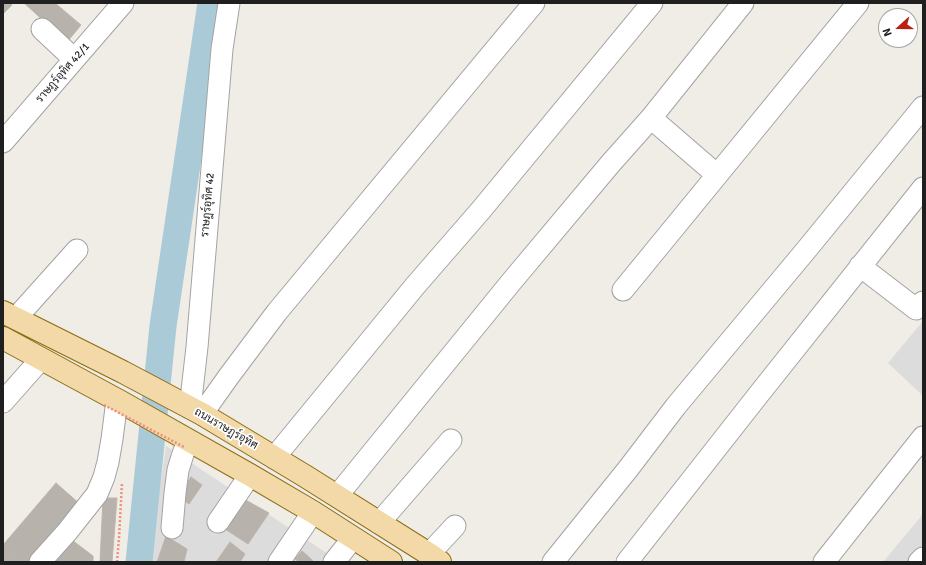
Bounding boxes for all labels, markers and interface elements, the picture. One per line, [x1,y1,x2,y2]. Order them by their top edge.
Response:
north arrow [878,8,918,48]
text: N [880,26,895,38]
street label: ราษฎร์อุทิศ 42/1 [33,40,93,106]
street label: ราษฎร์อุทิศ 42 [199,172,217,238]
street label: ถนนราษฎร์อุทิศ [192,406,260,452]

